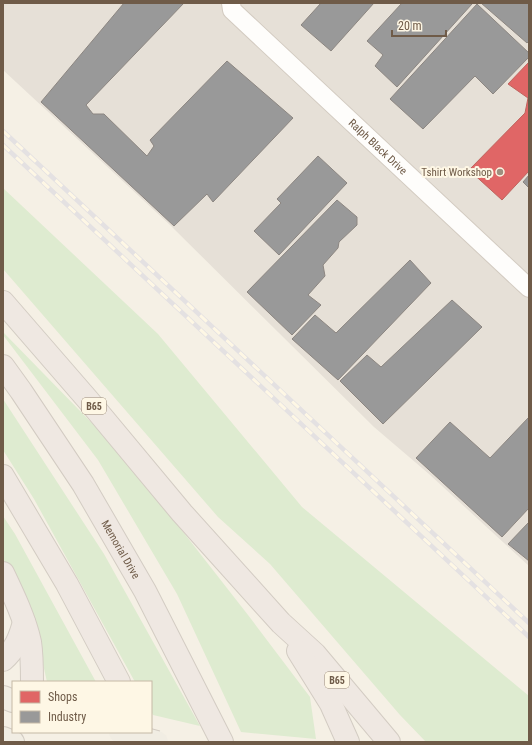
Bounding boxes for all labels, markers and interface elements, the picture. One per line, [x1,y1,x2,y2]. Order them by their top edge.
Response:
scale bar [392,12,446,38]
text: 20 m [398,19,422,33]
street label: Ralph Black Drive [346,116,410,177]
place label: Tshirt Workshop [421,166,492,179]
marker: Tshirt Workshop [495,167,505,177]
road number: B65 [82,398,106,414]
street label: Memorial Drive [99,518,143,581]
road number: B65 [325,672,349,688]
legend [12,681,152,733]
text: Shops [48,690,77,704]
text: Industry [48,710,86,724]

